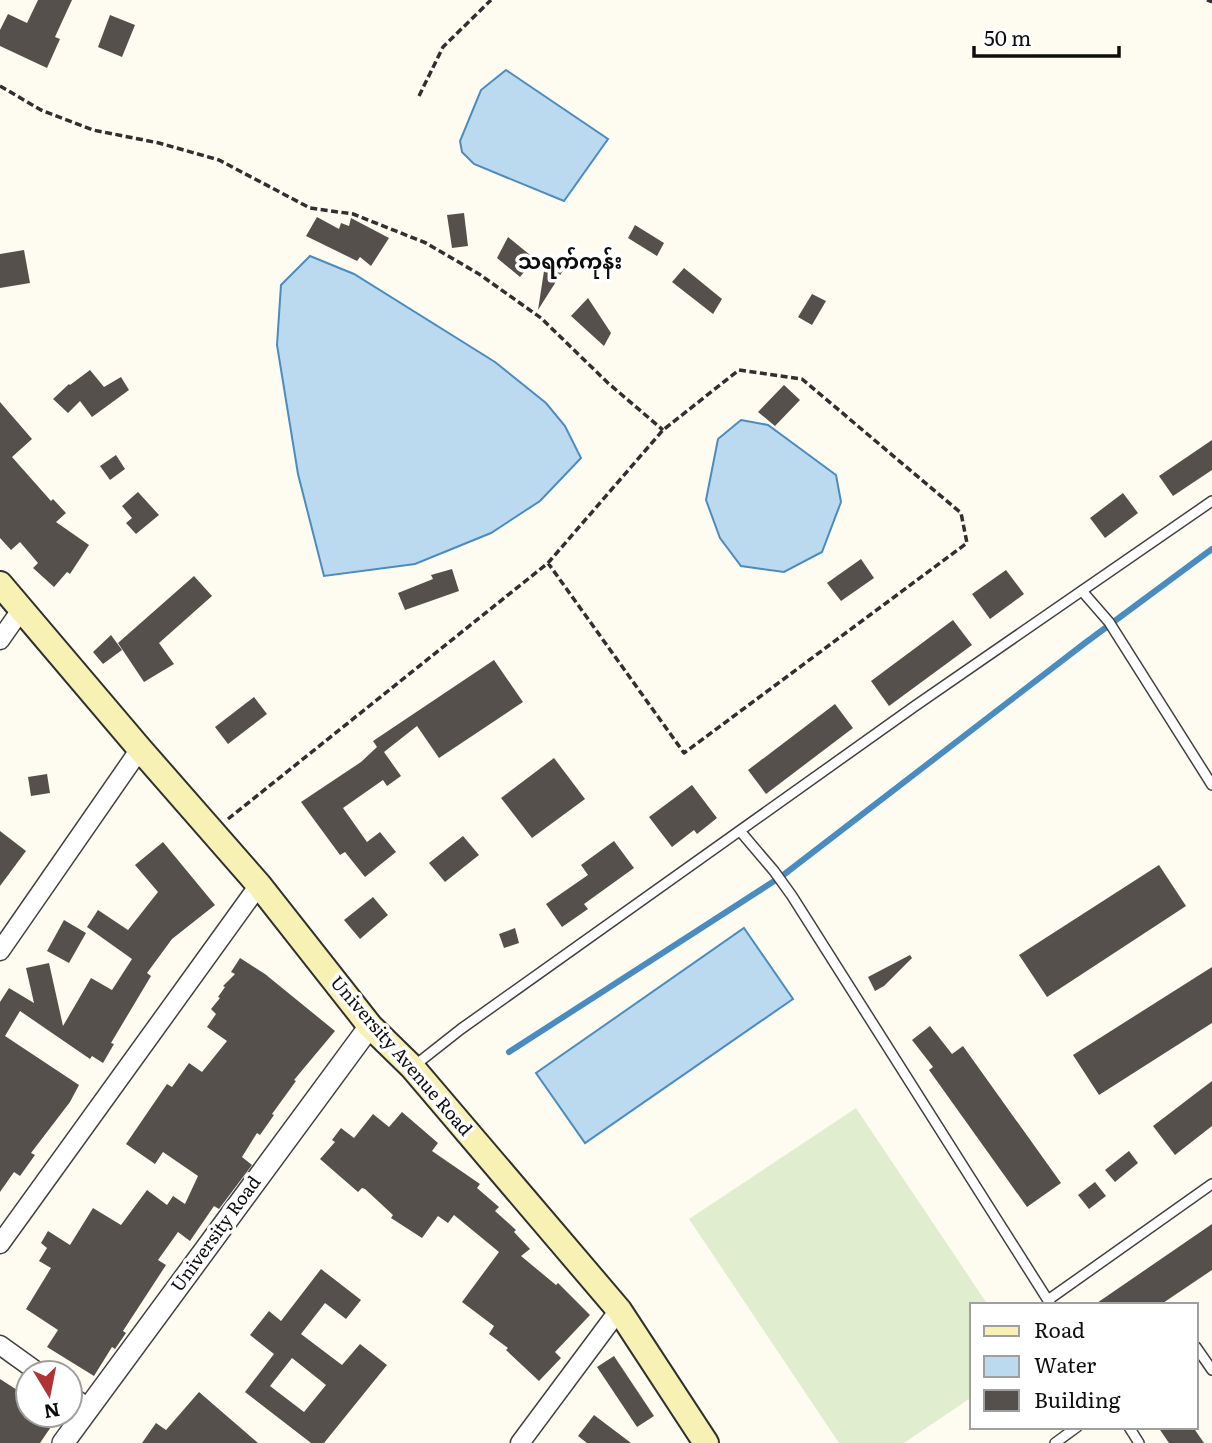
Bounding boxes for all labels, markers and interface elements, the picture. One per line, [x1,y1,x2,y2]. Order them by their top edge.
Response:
scale bar [974,14,1119,58]
text: 50 m [984,21,1031,52]
district label: သရက်ကုန်း [518,244,622,279]
street label: University Avenue Road [325,969,479,1141]
street label: University Road [163,1169,266,1297]
legend [970,1303,1198,1429]
text: Road [1034,1313,1085,1344]
text: Water [1034,1348,1096,1379]
north arrow [14,1359,84,1429]
text: Building [1034,1383,1121,1414]
text: N [42,1397,62,1427]

